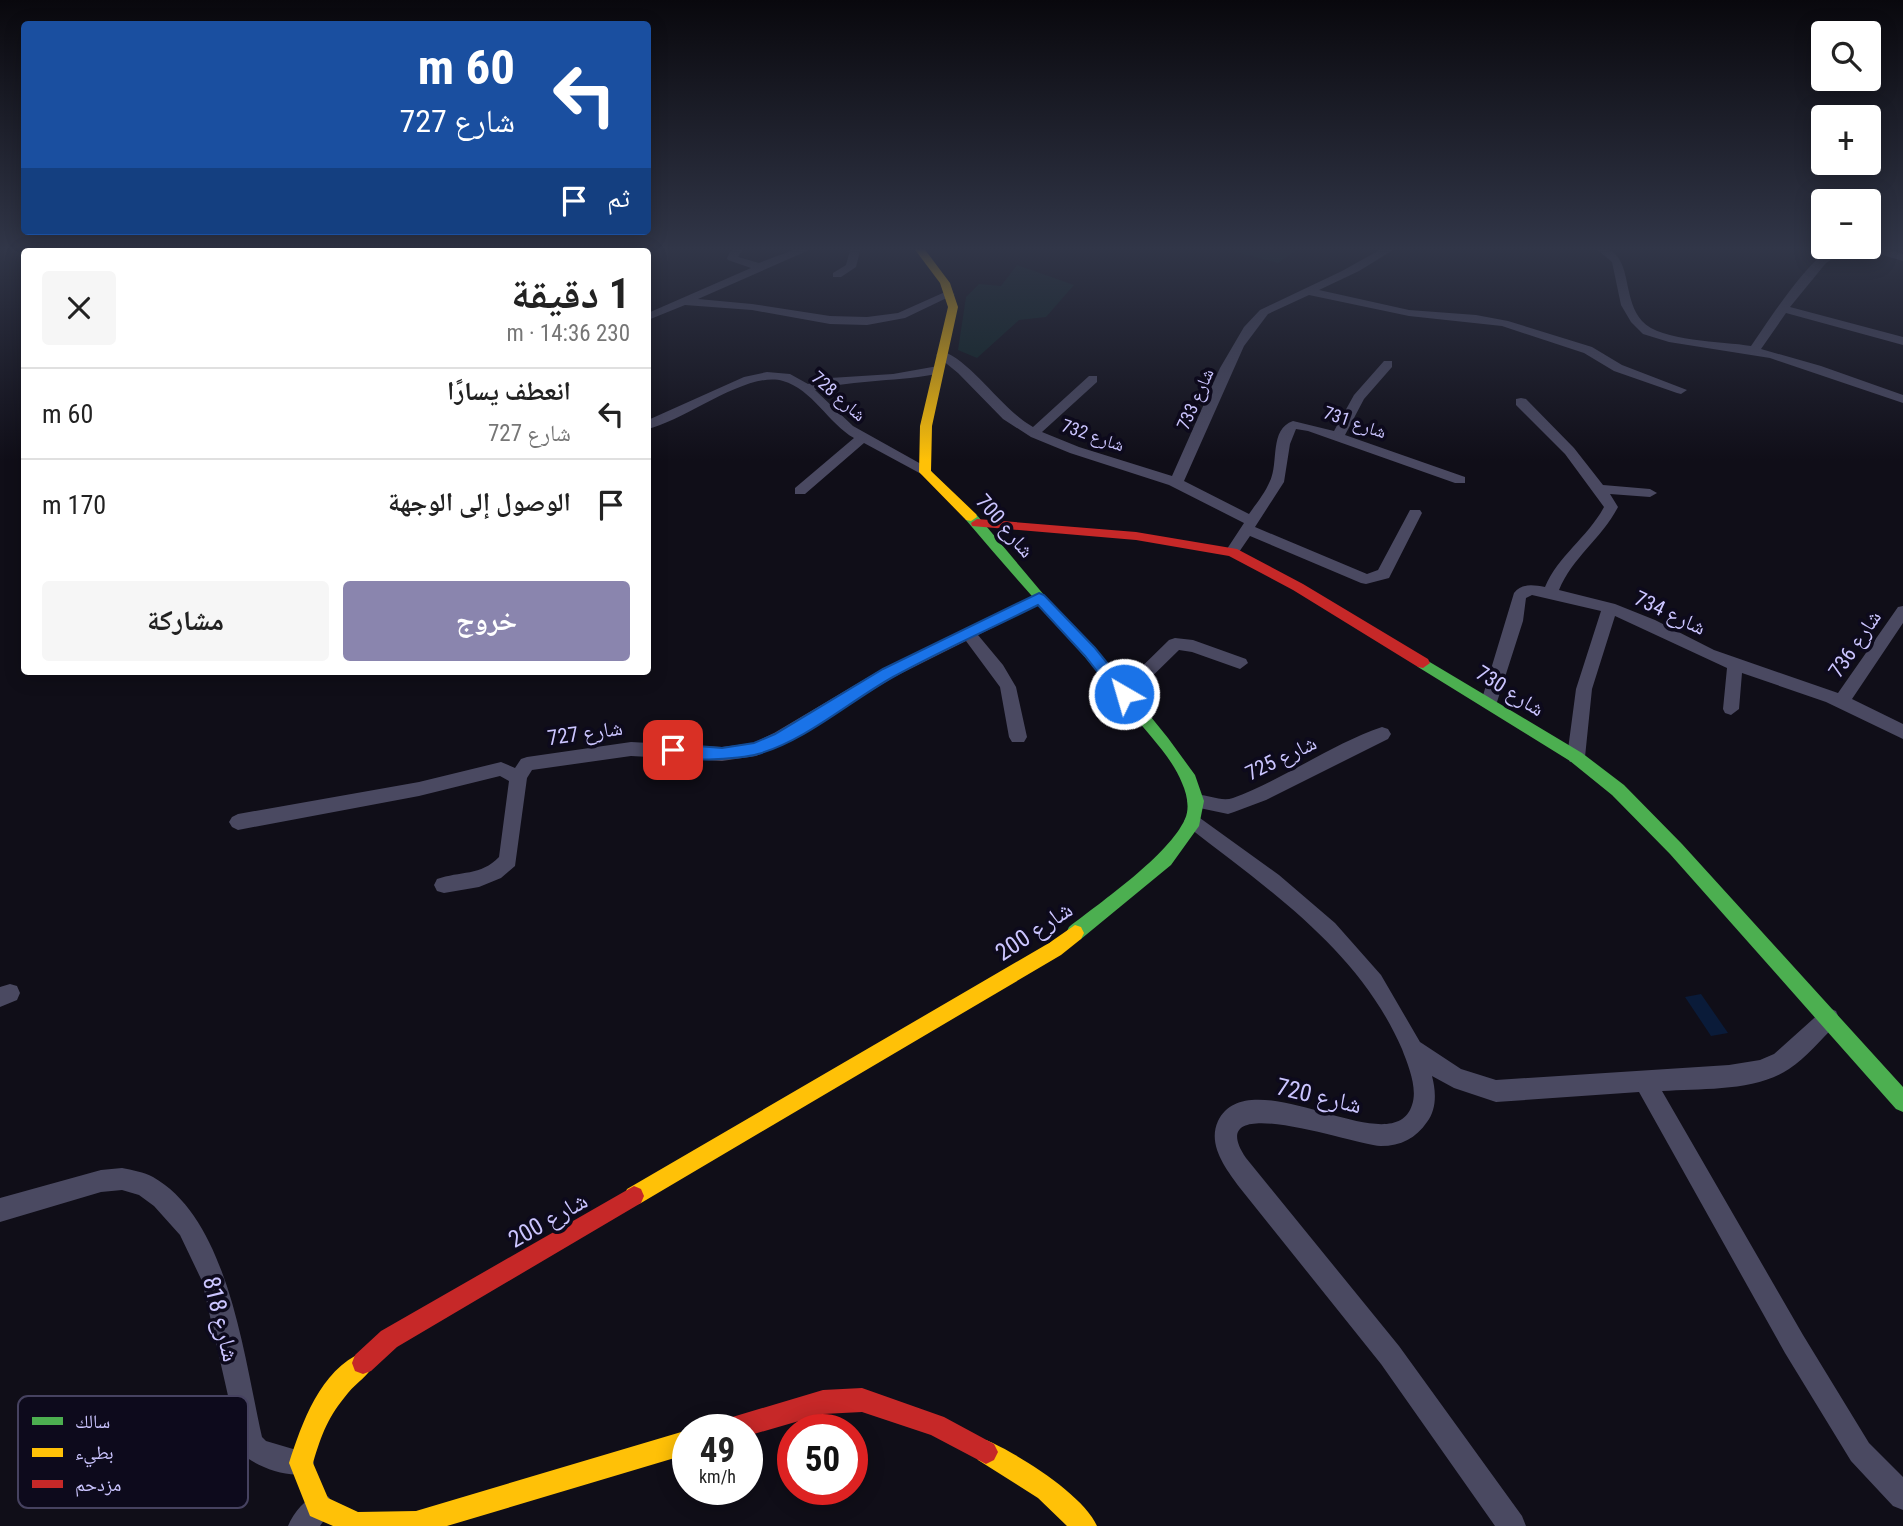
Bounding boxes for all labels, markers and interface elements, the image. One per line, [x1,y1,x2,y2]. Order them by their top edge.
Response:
map controls [1811,21,1881,259]
button: search [1811,21,1881,91]
text: 60 m [418,39,515,96]
icon: left [539,49,630,140]
text: شارع 727 [399,102,515,140]
button: + [1811,105,1881,175]
icon: arrive [555,182,593,220]
text: ثم [607,183,630,213]
button: − [1811,189,1881,259]
text: 1 دقيقة [511,269,630,318]
button: close [42,271,116,345]
text: 230 m · 14:36 [506,320,630,347]
street label: شارع 733 [1172,365,1219,433]
street label: شارع 728 [807,367,870,426]
text: انعطف يسارًا [447,376,571,406]
icon: left [592,395,630,433]
text: 60 m [42,399,93,429]
street label: شارع 731 [1321,401,1389,443]
street label: شارع 732 [1059,414,1127,456]
text: شارع 727 [488,420,571,447]
icon: arrive [592,486,630,524]
text: الوصول إلى الوجهة [388,487,571,517]
text: 170 m [42,490,106,520]
street label: شارع 700 [970,490,1039,563]
button: مشاركة [42,581,329,661]
button: خروج [343,581,630,661]
street label: شارع 734 [1630,586,1709,641]
street label: شارع 736 [1824,606,1887,683]
position arrow [1087,657,1161,731]
street label: شارع 730 [1471,661,1549,722]
street label: شارع 727 [546,716,624,751]
pin [643,720,703,780]
icon: arrive [654,731,692,769]
street label: شارع 725 [1242,731,1321,786]
street label: شارع 200 [990,895,1078,968]
street label: شارع 720 [1273,1073,1364,1120]
street label: شارع 200 [503,1186,593,1255]
street label: شارع 818 [196,1274,245,1365]
legend [18,1396,248,1508]
text: سالك [75,1410,110,1433]
speed limit sign: 50 [777,1414,868,1505]
text: 49 [700,1430,735,1471]
text: بطيء [75,1441,114,1468]
text: km/h [699,1466,736,1487]
text: مزدحم [75,1473,121,1497]

